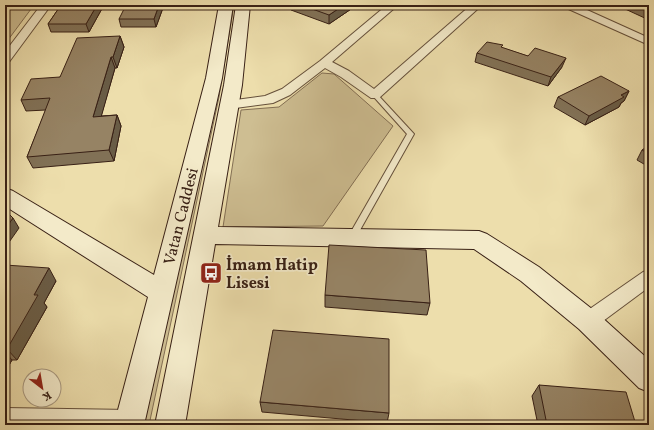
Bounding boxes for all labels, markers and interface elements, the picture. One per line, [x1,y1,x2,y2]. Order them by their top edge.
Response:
street label: Vatan Caddesi [159,165,205,267]
place label: İmam Hatip Lisesi [226,255,318,295]
bus stop icon: İmam Hatip Lisesi [198,260,224,286]
north arrow [22,368,62,408]
text: K [39,387,54,404]

